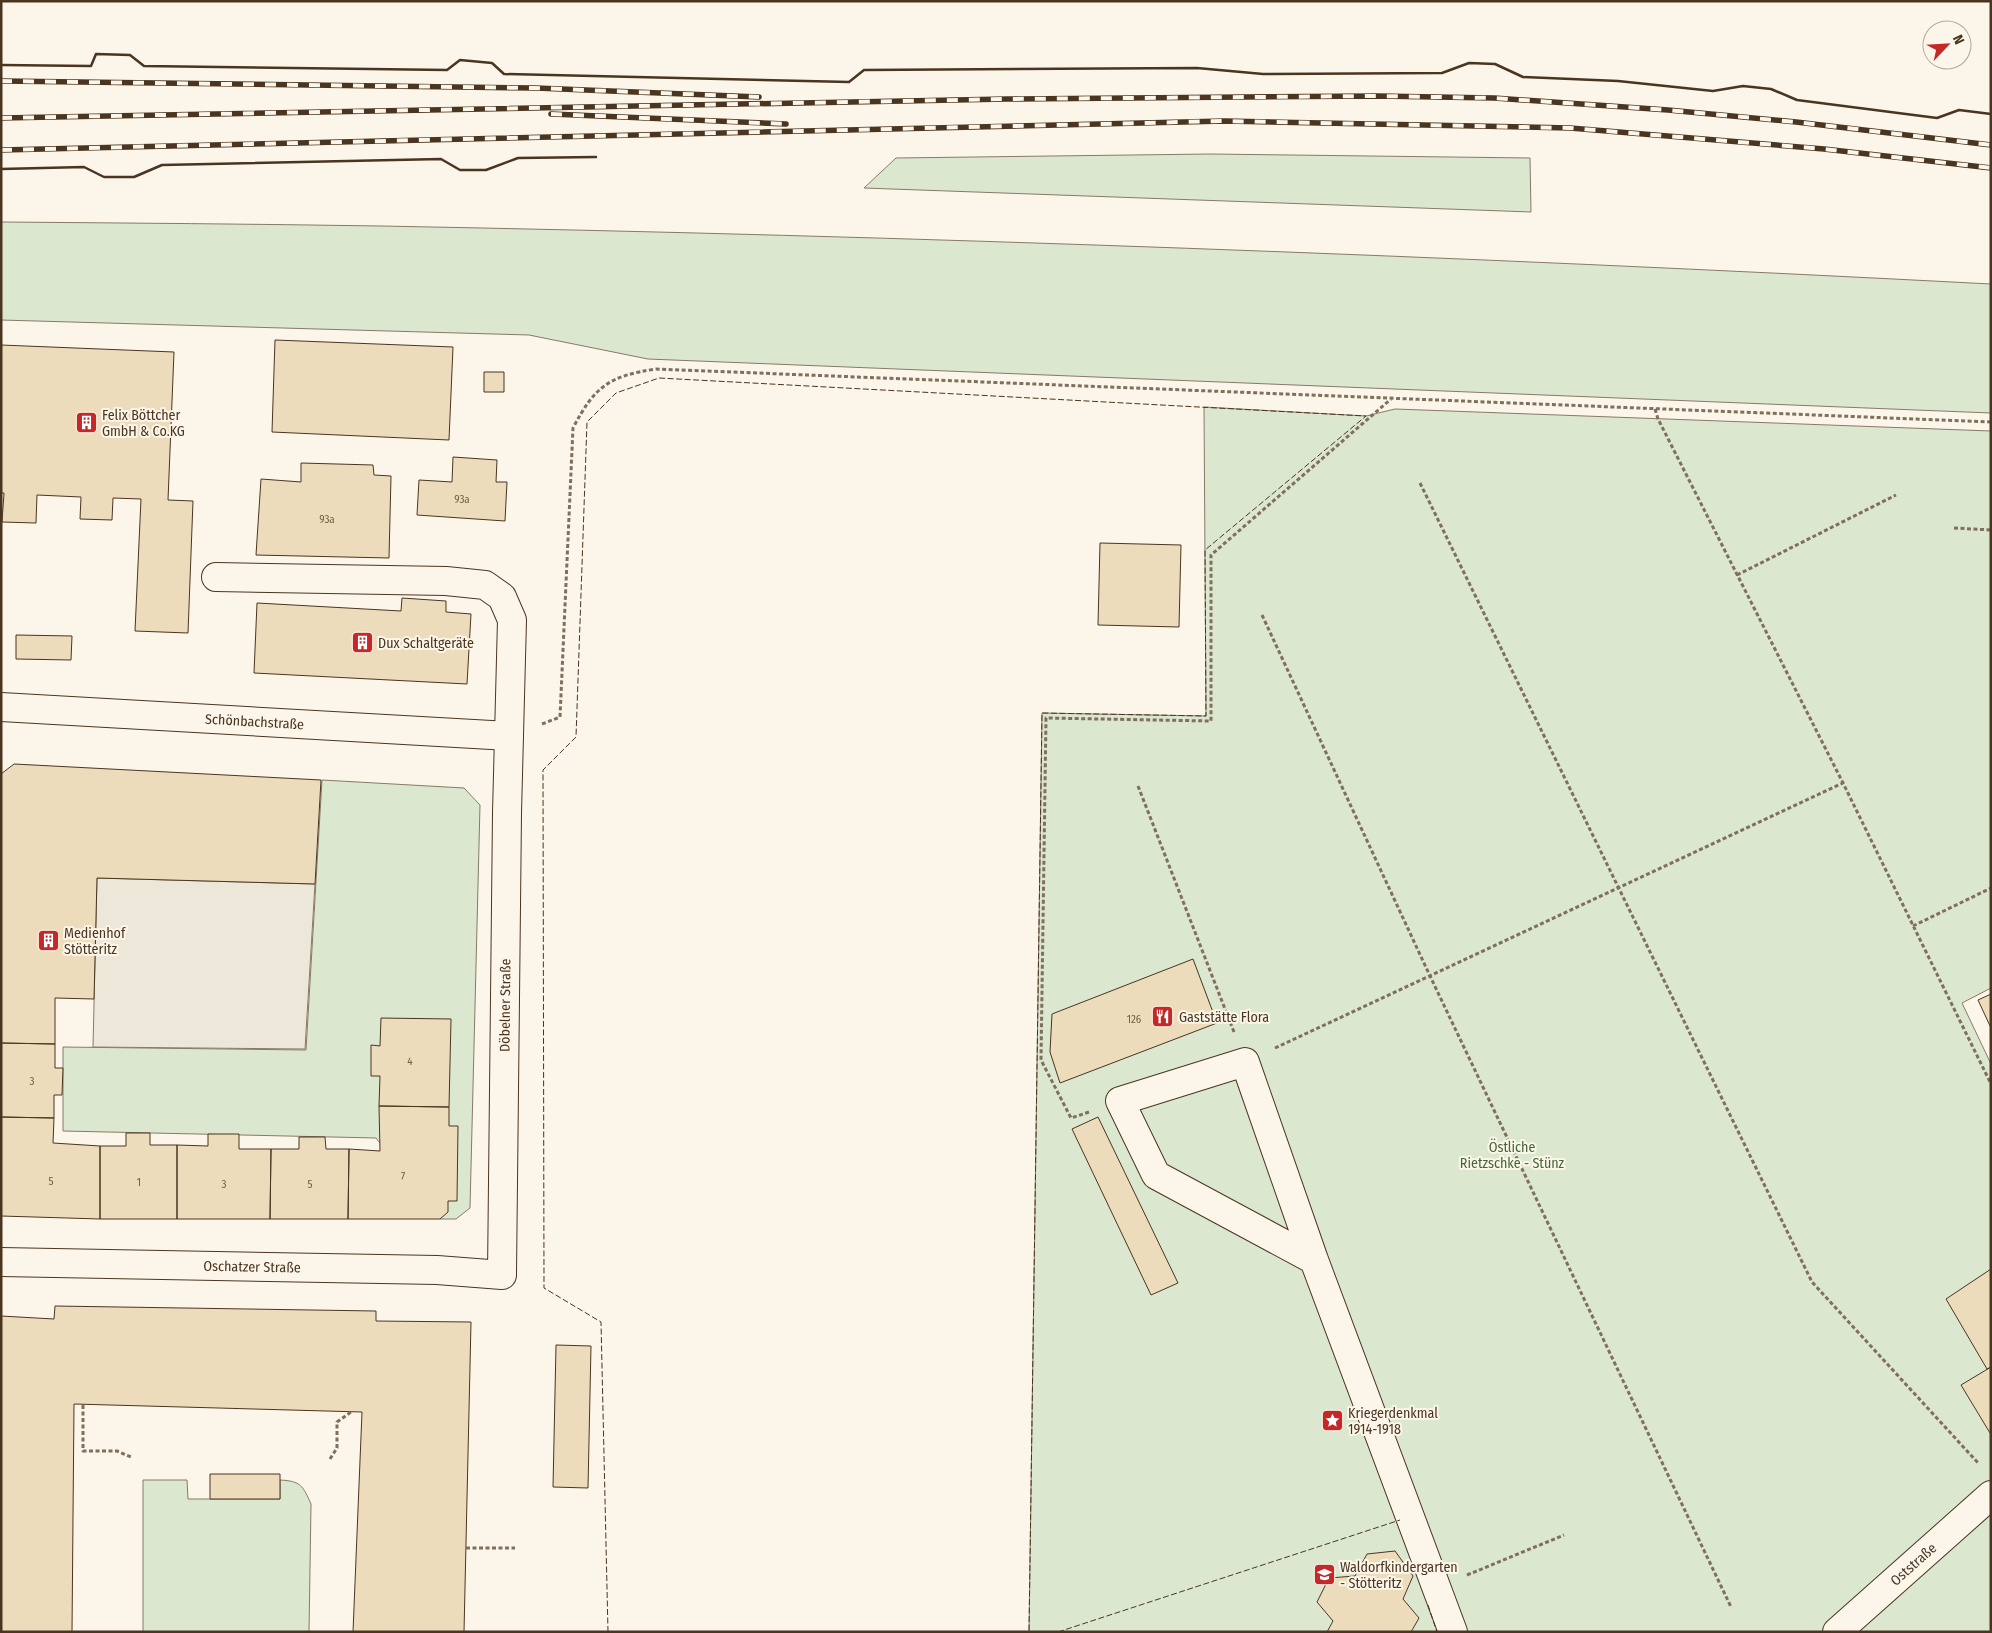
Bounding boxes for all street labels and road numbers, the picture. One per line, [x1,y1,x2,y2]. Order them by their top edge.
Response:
street label: Schönbachstraße [205,710,305,733]
street label: Döbelner Straße [496,958,514,1052]
street label: Oschatzer Straße [203,1257,301,1276]
street label: Oststraße [1887,1539,1940,1589]

